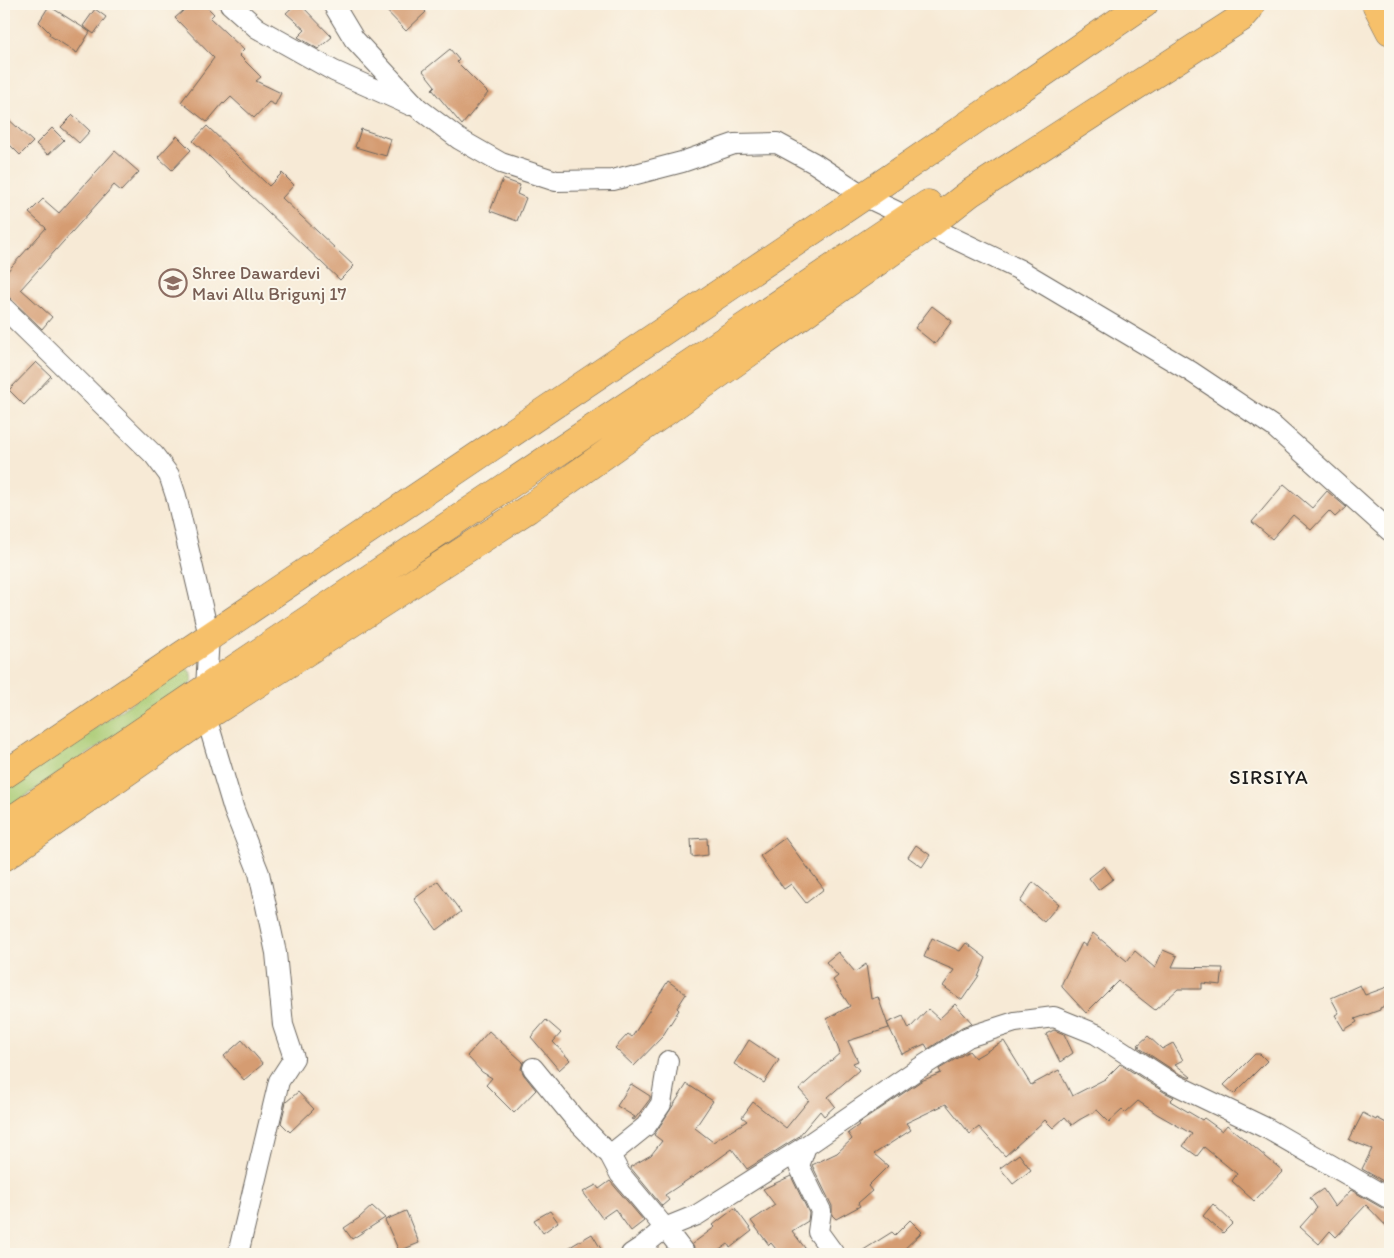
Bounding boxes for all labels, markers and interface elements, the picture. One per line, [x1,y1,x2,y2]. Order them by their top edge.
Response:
place label: Shree Dawardevi Mavi Allu Brigunj 17 [192,262,347,305]
school or university icon: Shree Dawardevi Mavi Allu Brigunj 17 [158,268,188,298]
district label: SIRSIYA [1229,765,1309,789]

